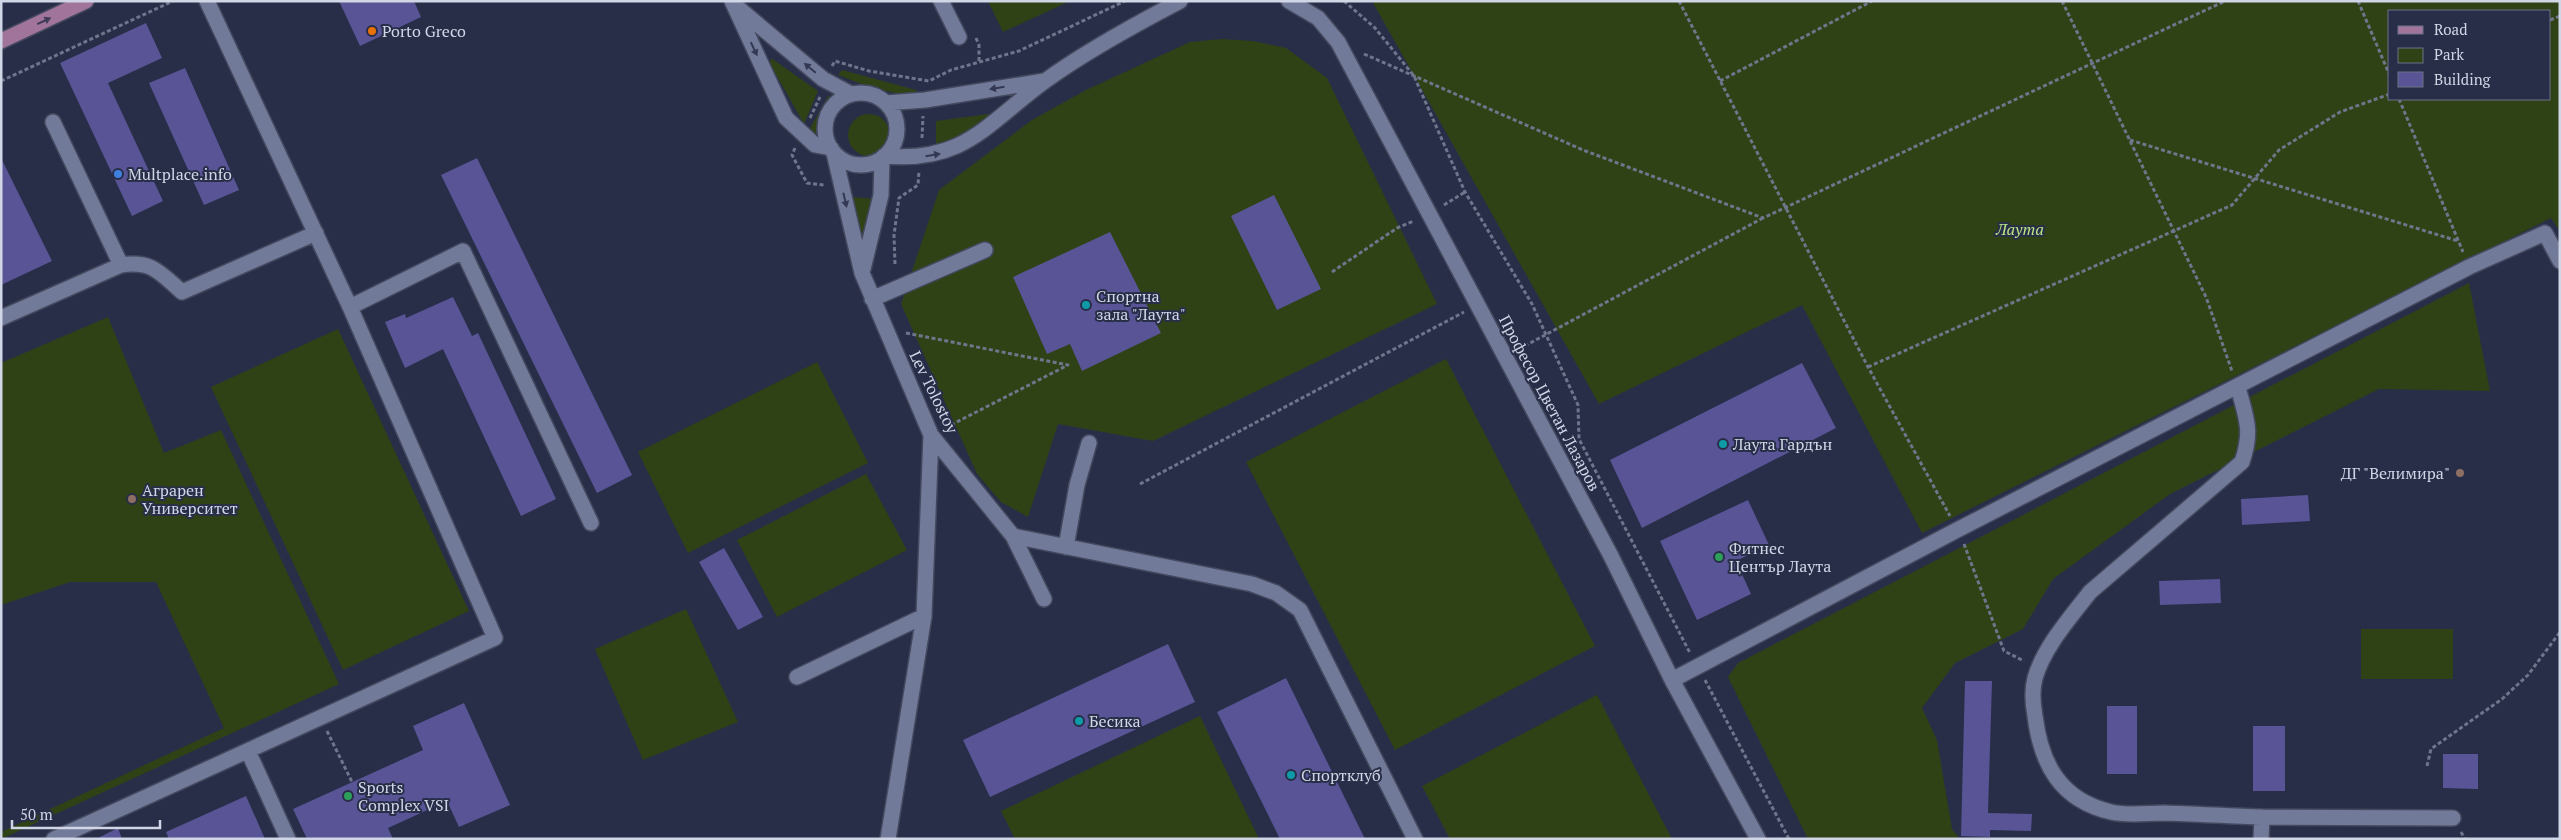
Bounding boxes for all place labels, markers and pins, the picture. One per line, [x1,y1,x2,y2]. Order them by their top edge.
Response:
place label: Porto Greco [382,20,466,42]
marker: Porto Greco [366,25,378,37]
place label: Multplace.info [128,163,232,185]
marker: Multplace.info [112,168,124,180]
place label: Спортна зала "Лаута" [1096,285,1186,325]
marker: Спортна зала "Лаута" [1080,299,1092,311]
place label: Лаута Гардън [1732,433,1832,455]
marker: Лаута Гардън [1717,438,1729,450]
place label: ДГ "Велимира" [2341,462,2450,484]
marker: ДГ "Велимира" [2454,467,2466,479]
place label: Аграрен Университет [142,479,238,519]
marker: Аграрен Университет [126,493,138,505]
place label: Фитнес Център Лаута [1729,537,1831,577]
marker: Фитнес Център Лаута [1713,551,1725,563]
place label: Бесика [1089,710,1141,732]
marker: Бесика [1073,715,1085,727]
place label: Спортклуб [1301,764,1381,786]
marker: Спортклуб [1285,769,1297,781]
place label: Sports Complex VSI [358,776,449,816]
marker: Sports Complex VSI [342,790,354,802]

